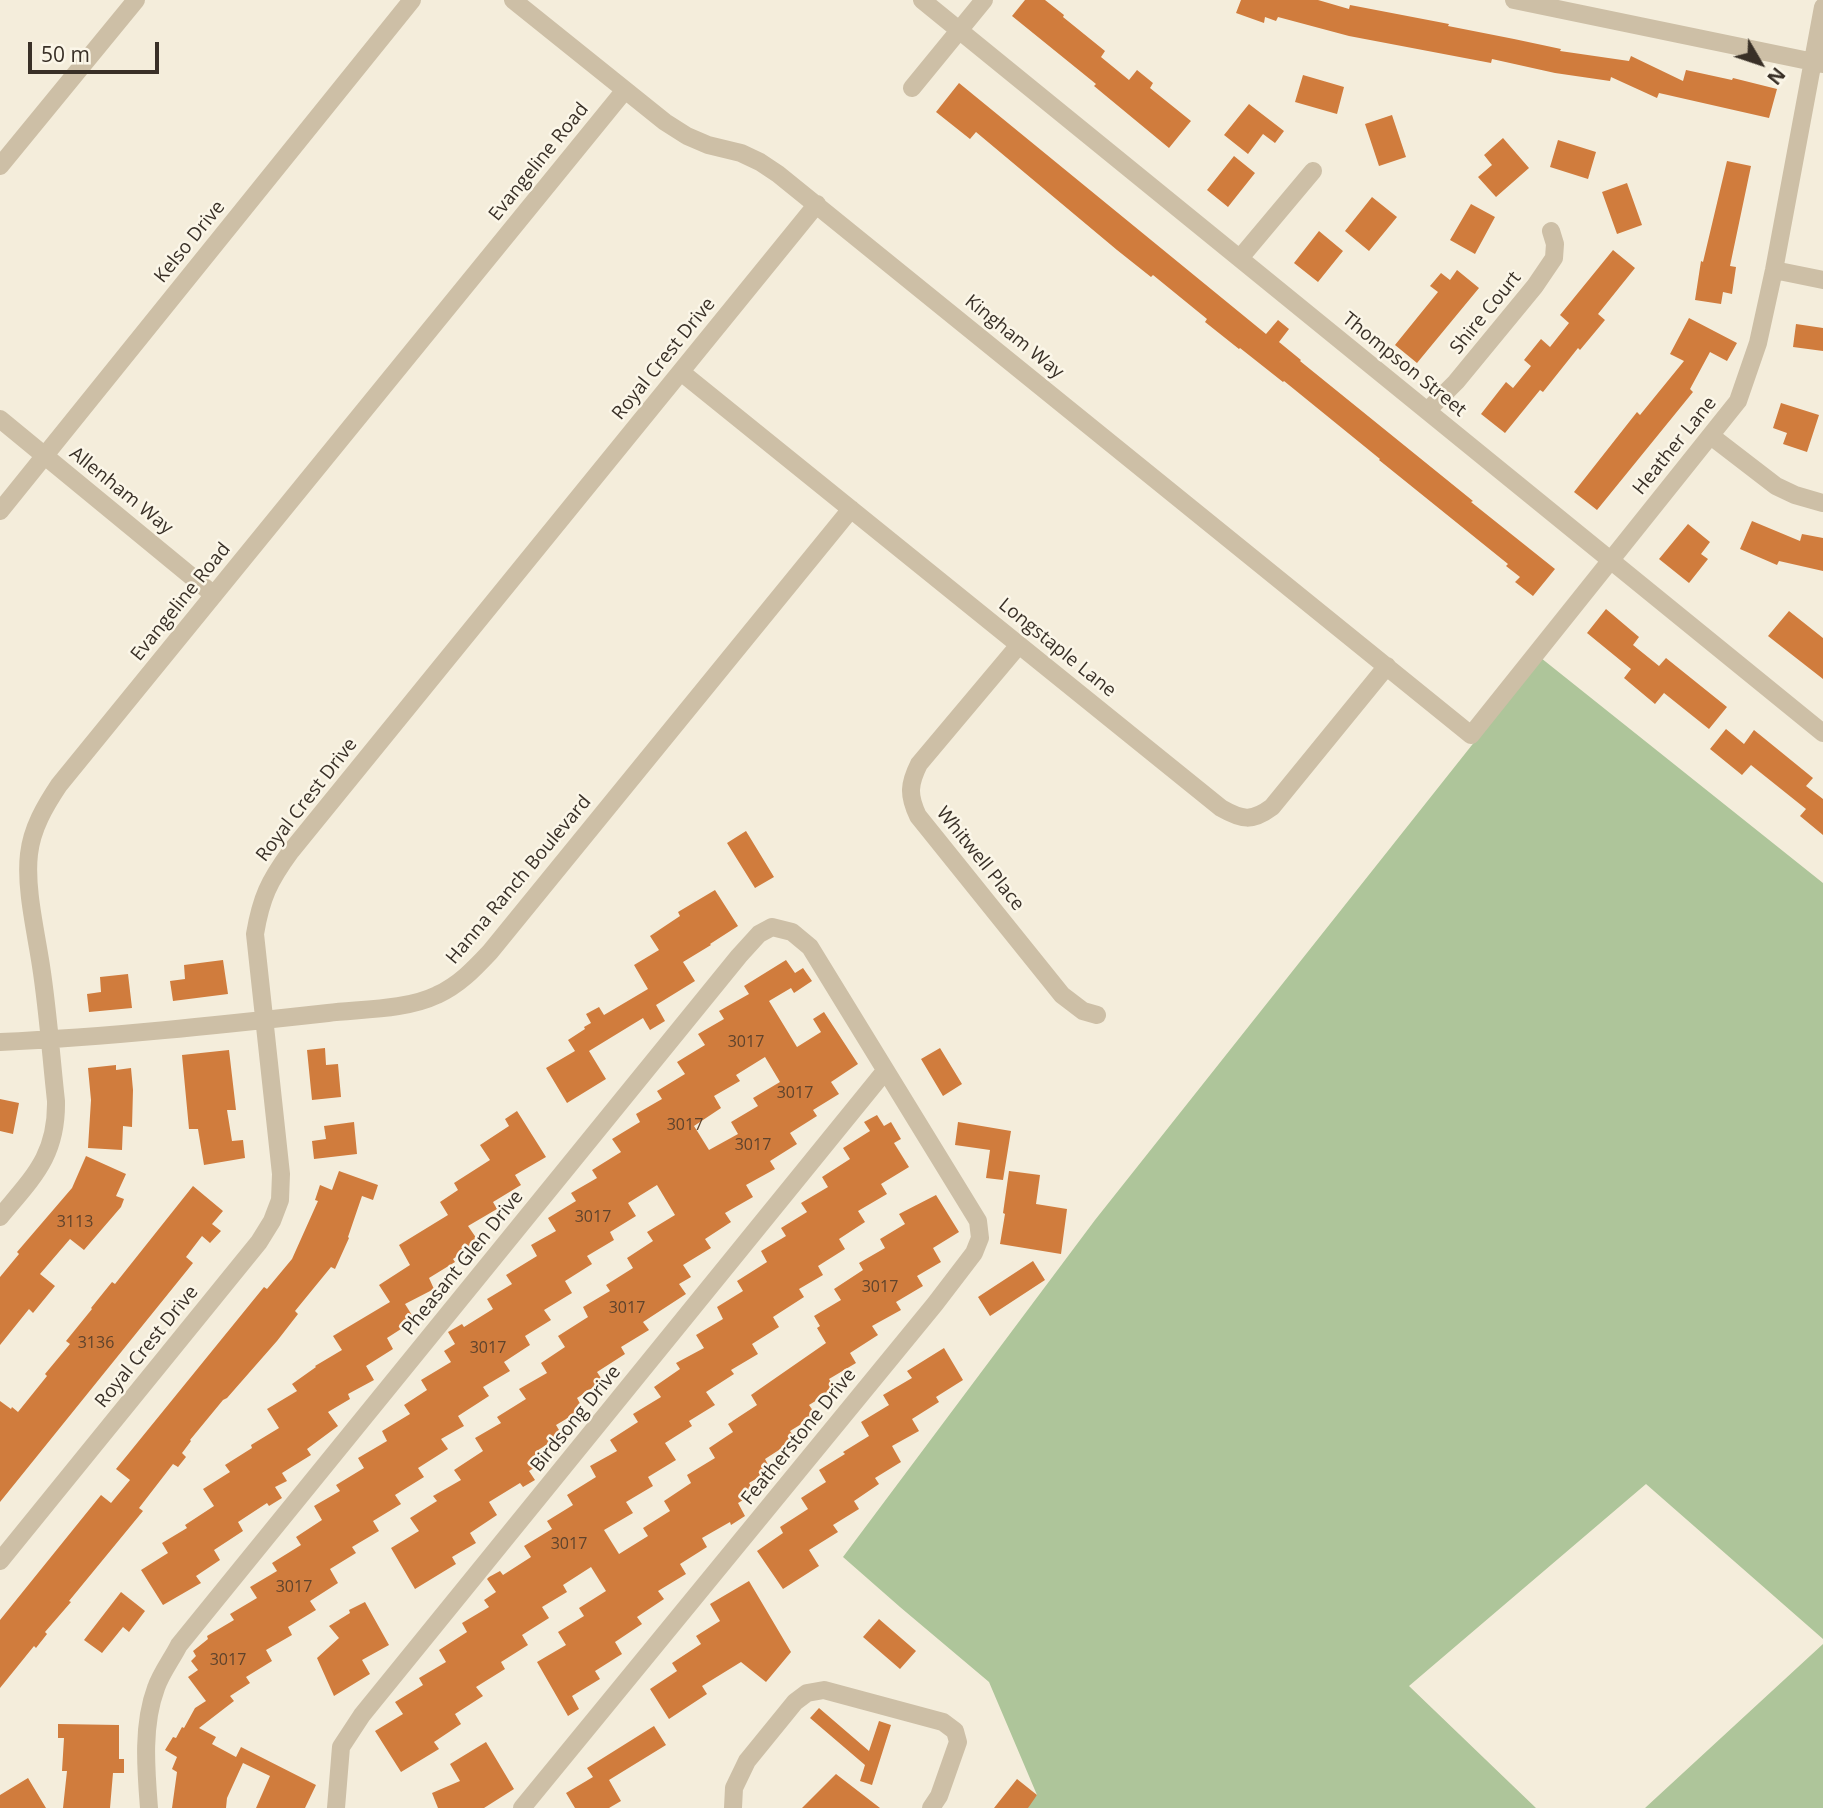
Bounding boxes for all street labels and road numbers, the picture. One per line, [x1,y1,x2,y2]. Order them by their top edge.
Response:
street label: Evangeline Road [484,98,594,226]
street label: Kelso Drive [150,196,230,288]
street label: Shire Court [1446,267,1526,359]
street label: Kingham Way [960,290,1068,384]
street label: Royal Crest Drive [608,293,720,425]
street label: Thompson Street [1337,308,1471,422]
street label: Heather Lane [1628,392,1722,500]
street label: Allenham Way [65,442,177,540]
street label: Evangeline Road [126,538,236,666]
street label: Longstaple Lane [994,594,1120,702]
street label: Royal Crest Drive [252,734,362,866]
street label: Hanna Ranch Boulevard [442,791,596,969]
street label: Whitwell Place [931,802,1029,916]
street label: Pheasant Glen Drive [398,1186,528,1340]
street label: Royal Crest Drive [91,1281,203,1413]
street label: Birdsong Drive [526,1361,626,1477]
street label: Featherstone Drive [737,1364,861,1510]

